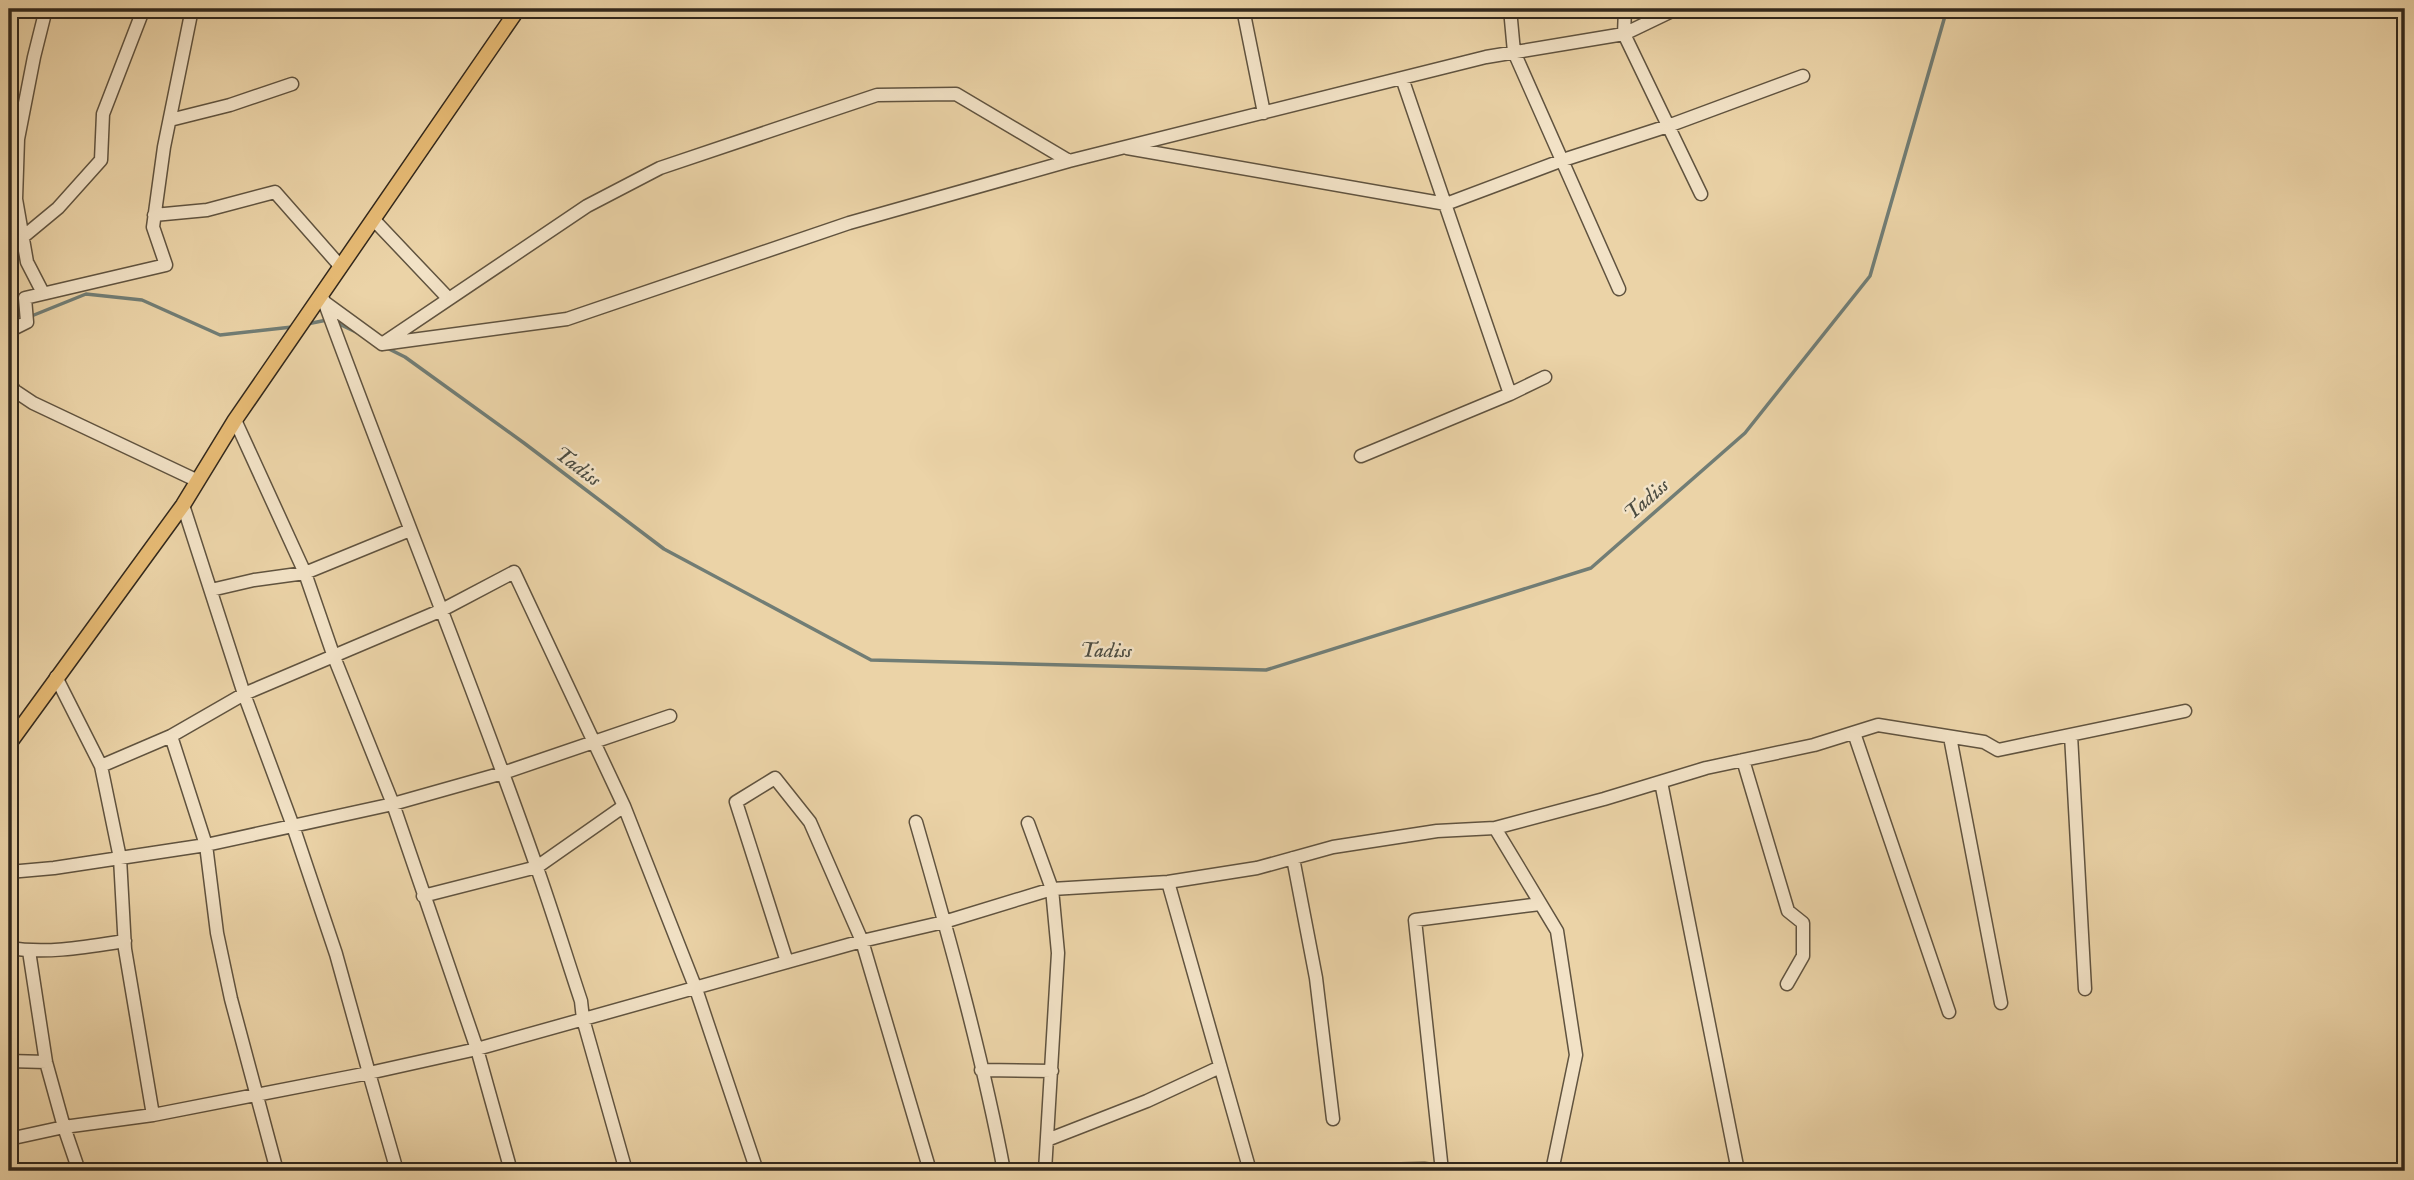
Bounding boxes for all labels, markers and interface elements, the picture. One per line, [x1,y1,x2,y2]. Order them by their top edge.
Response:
water label: Tadiss [548,441,607,494]
water label: Tadiss [1619,472,1676,527]
water label: Tadiss [1080,638,1133,665]

